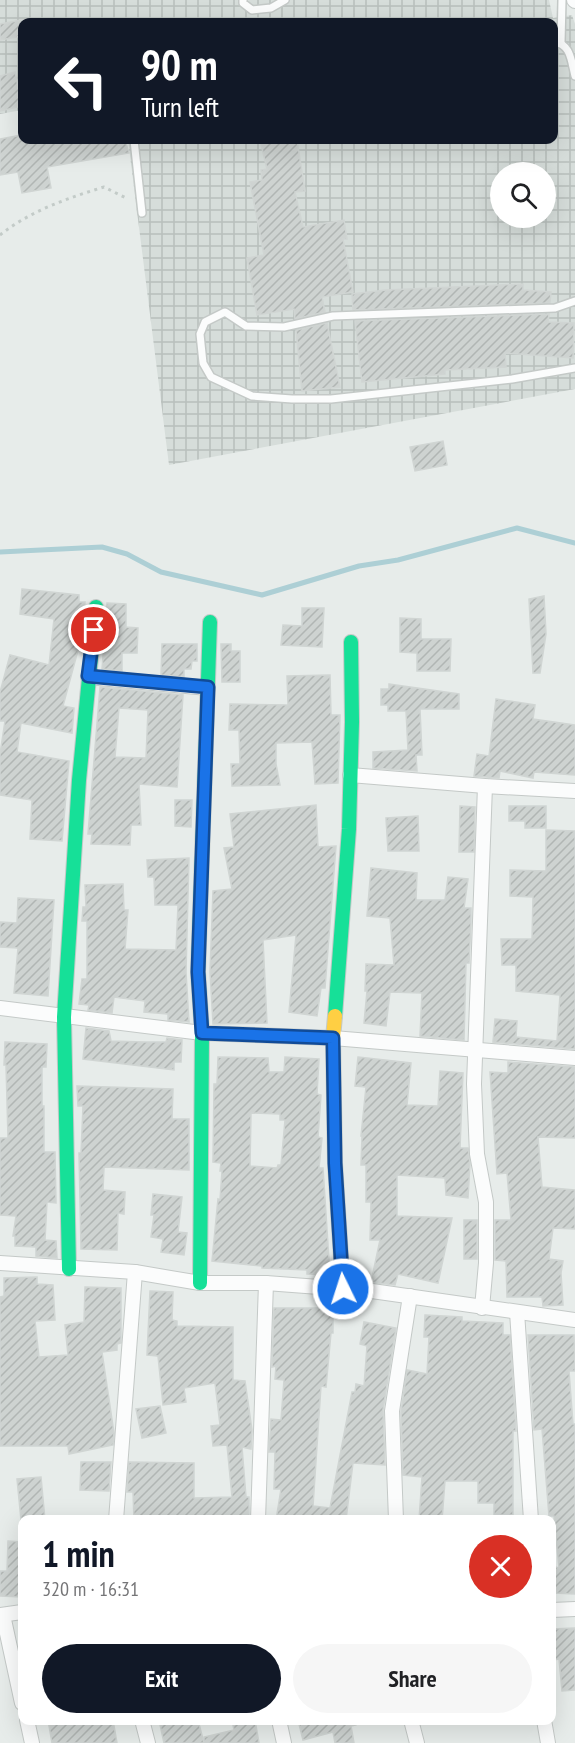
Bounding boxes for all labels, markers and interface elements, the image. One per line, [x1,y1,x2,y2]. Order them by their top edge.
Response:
text: 90 m [141,37,218,92]
icon: left [42,42,120,120]
text: Turn left [141,90,219,124]
map controls [490,162,556,228]
button: search [490,162,556,228]
pin [68,604,119,655]
icon: arrive [77,613,110,646]
position arrow [311,1257,375,1321]
text: 1 min [42,1530,115,1577]
button: close [469,1535,532,1598]
text: 320 m · 16:31 [42,1576,139,1602]
button: Exit [42,1644,281,1713]
button: Share [293,1644,532,1713]

